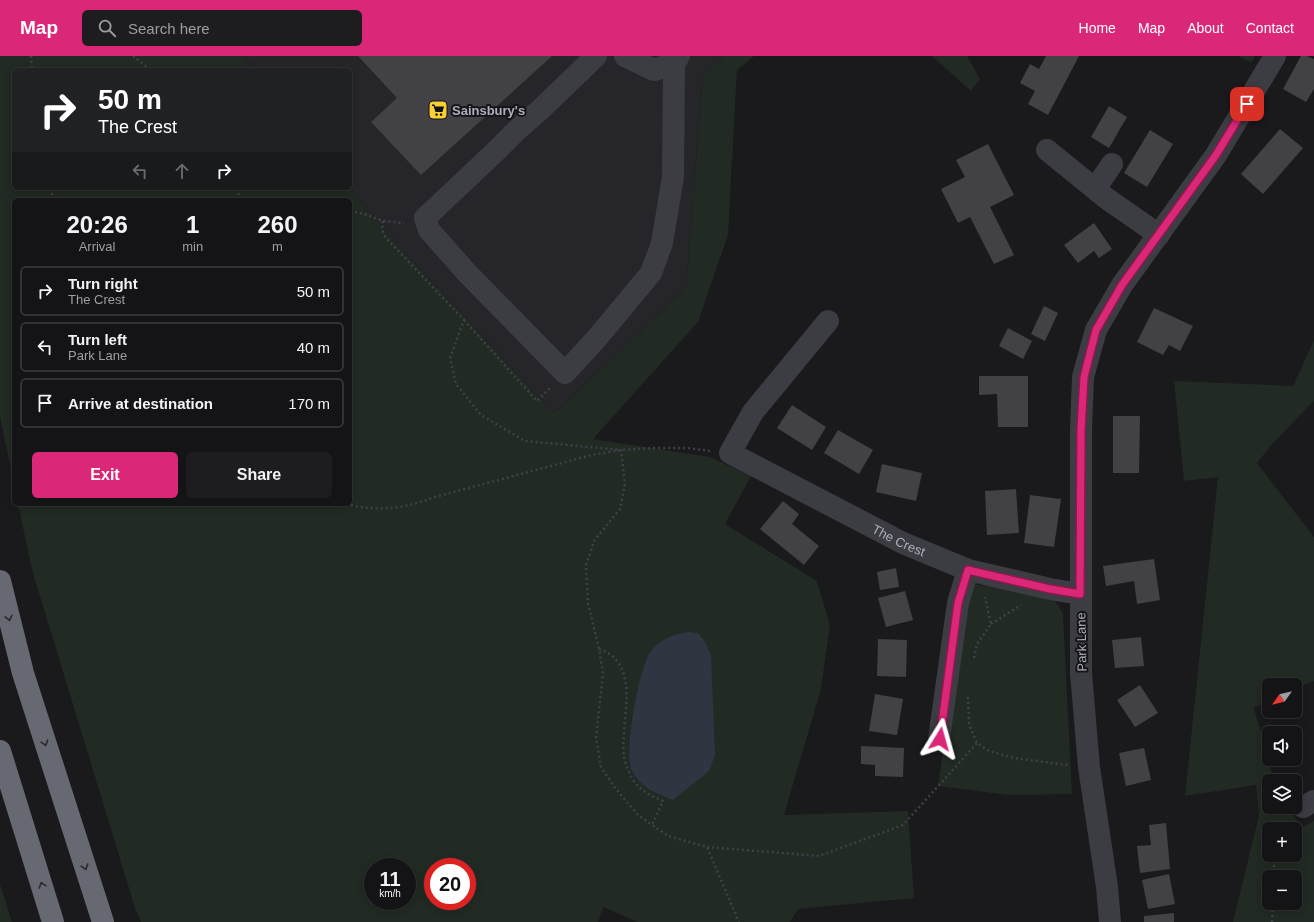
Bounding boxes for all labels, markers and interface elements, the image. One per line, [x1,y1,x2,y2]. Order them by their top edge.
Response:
search box [82,10,362,46]
text: Map [20,17,58,38]
icon: search [96,17,118,39]
text: Search here [128,20,210,37]
text: Home [1079,20,1116,36]
text: Map [1138,20,1165,36]
text: About [1187,20,1224,36]
text: Contact [1246,20,1294,36]
icon: right [32,84,84,136]
text: 50 m [98,84,162,115]
pin [1230,87,1264,121]
icon: arrive [1236,93,1258,115]
supermarket icon: Sainsbury's [427,99,449,121]
place label: Sainsbury's [452,103,525,118]
text: The Crest [98,117,177,137]
icon: left [129,160,151,182]
icon: ahead [171,160,193,182]
icon: right [213,160,235,182]
text: 20:26 [66,211,128,238]
text: 1 [186,211,199,238]
text: 260 [258,211,298,238]
text: Arrival [79,239,116,254]
text: min [182,239,203,254]
text: m [272,239,283,254]
text: Turn right [68,275,138,292]
icon: right [34,280,56,302]
text: 50 m [297,283,330,300]
text: The Crest [68,292,125,307]
text: Turn left [68,331,127,348]
icon: left [34,336,56,358]
text: 40 m [297,339,330,356]
text: Park Lane [68,348,127,363]
icon: arrive [34,392,56,414]
text: Arrive at destination [68,395,213,412]
text: 170 m [288,395,330,412]
button: Exit [32,452,178,498]
button: Share [186,452,332,498]
street label: The Crest [870,521,928,560]
street label: Park Lane [1073,612,1090,672]
one-way arrow [5,615,13,622]
north arrow [1262,678,1302,718]
map controls [1262,678,1302,910]
position arrow [919,718,961,760]
button: sound [1262,726,1302,766]
one-way arrow [41,740,49,747]
button: layers [1262,774,1302,814]
button: + [1262,822,1302,862]
speed limit sign: 20 [424,858,476,910]
one-way arrow [81,863,89,870]
text: 11 [379,868,401,890]
button: − [1262,870,1302,910]
one-way arrow [38,881,46,888]
text: km/h [379,888,401,899]

